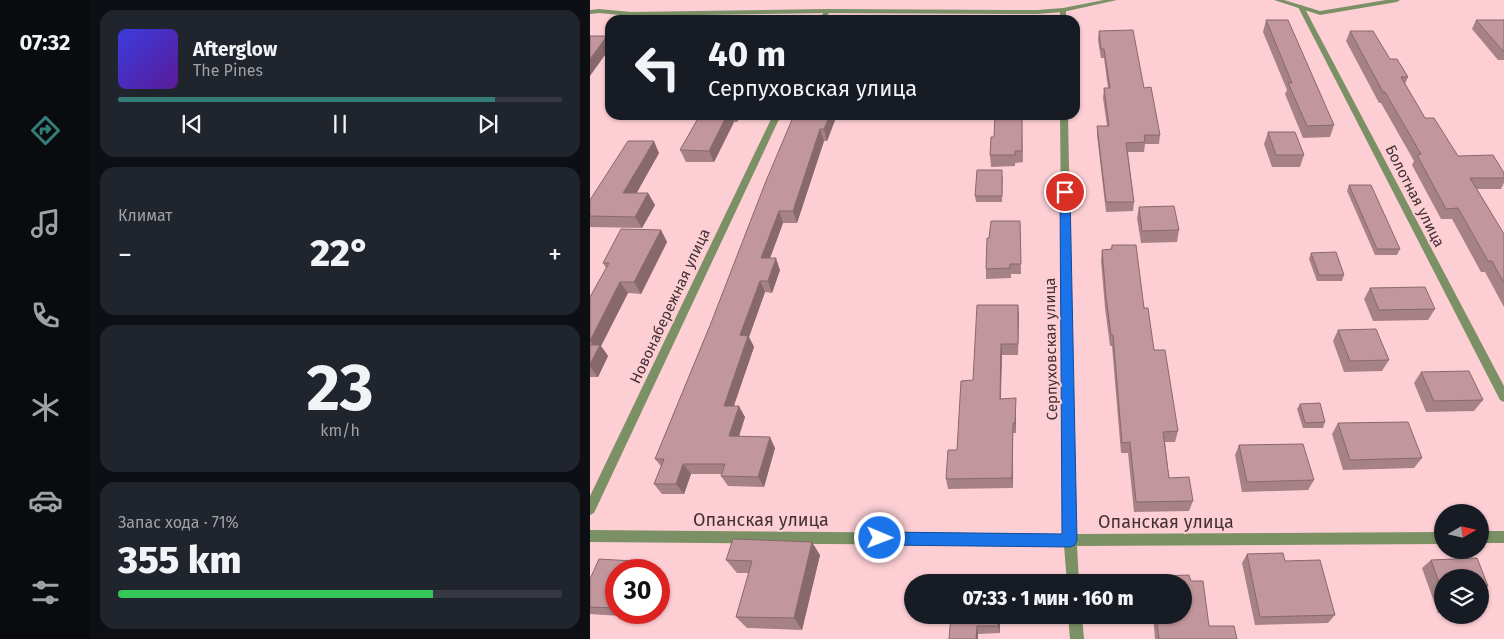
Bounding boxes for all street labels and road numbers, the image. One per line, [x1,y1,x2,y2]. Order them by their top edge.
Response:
street label: Болотная улица [1382,142,1448,250]
street label: Новонабережная улица [626,226,714,386]
street label: Серпуховская улица [1041,278,1061,420]
street label: Опанская улица [693,509,829,531]
street label: Опанская улица [1098,511,1234,533]

